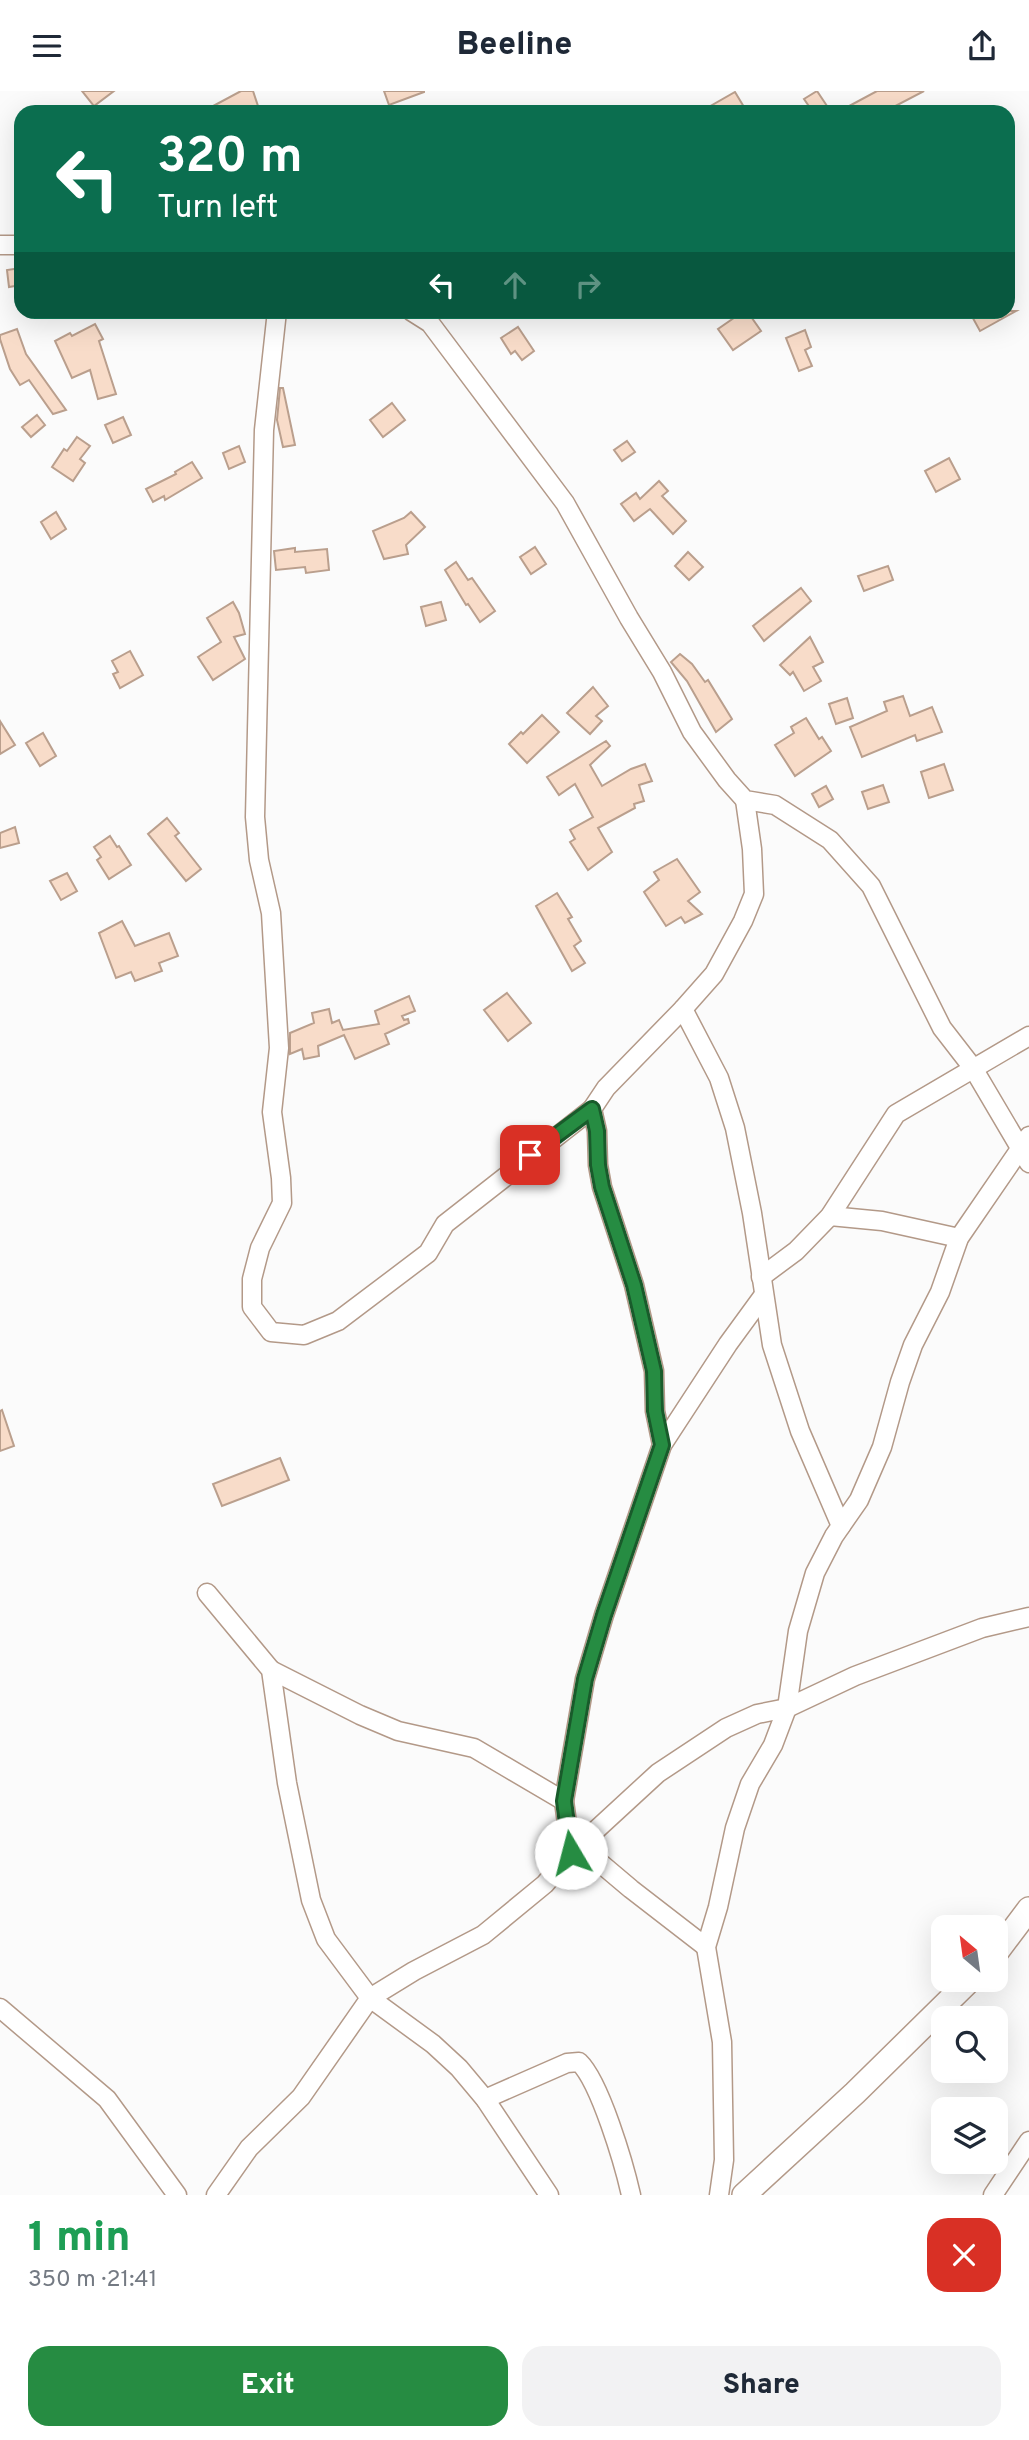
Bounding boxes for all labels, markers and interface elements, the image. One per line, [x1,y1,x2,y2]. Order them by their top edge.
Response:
text: Beeline [457,26,572,66]
icon: menu [28,27,66,65]
icon: share [963,27,1001,65]
text: 320 m [157,128,303,190]
icon: left [42,133,133,224]
text: Turn left [157,189,278,229]
icon: left [423,266,461,304]
icon: ahead [496,266,534,304]
icon: right [569,266,607,304]
pin [500,1125,560,1185]
icon: arrive [511,1136,549,1174]
position arrow [534,1816,608,1890]
north arrow [931,1915,1008,1991]
map controls [931,1915,1008,2174]
button: search [931,2006,1008,2083]
button: layers [931,2097,1008,2174]
text: 1 min [28,2213,131,2266]
button: close [927,2218,1001,2292]
text: 350 m · 21:41 [28,2266,157,2295]
button: Exit [28,2346,508,2426]
button: Share [522,2346,1001,2426]

